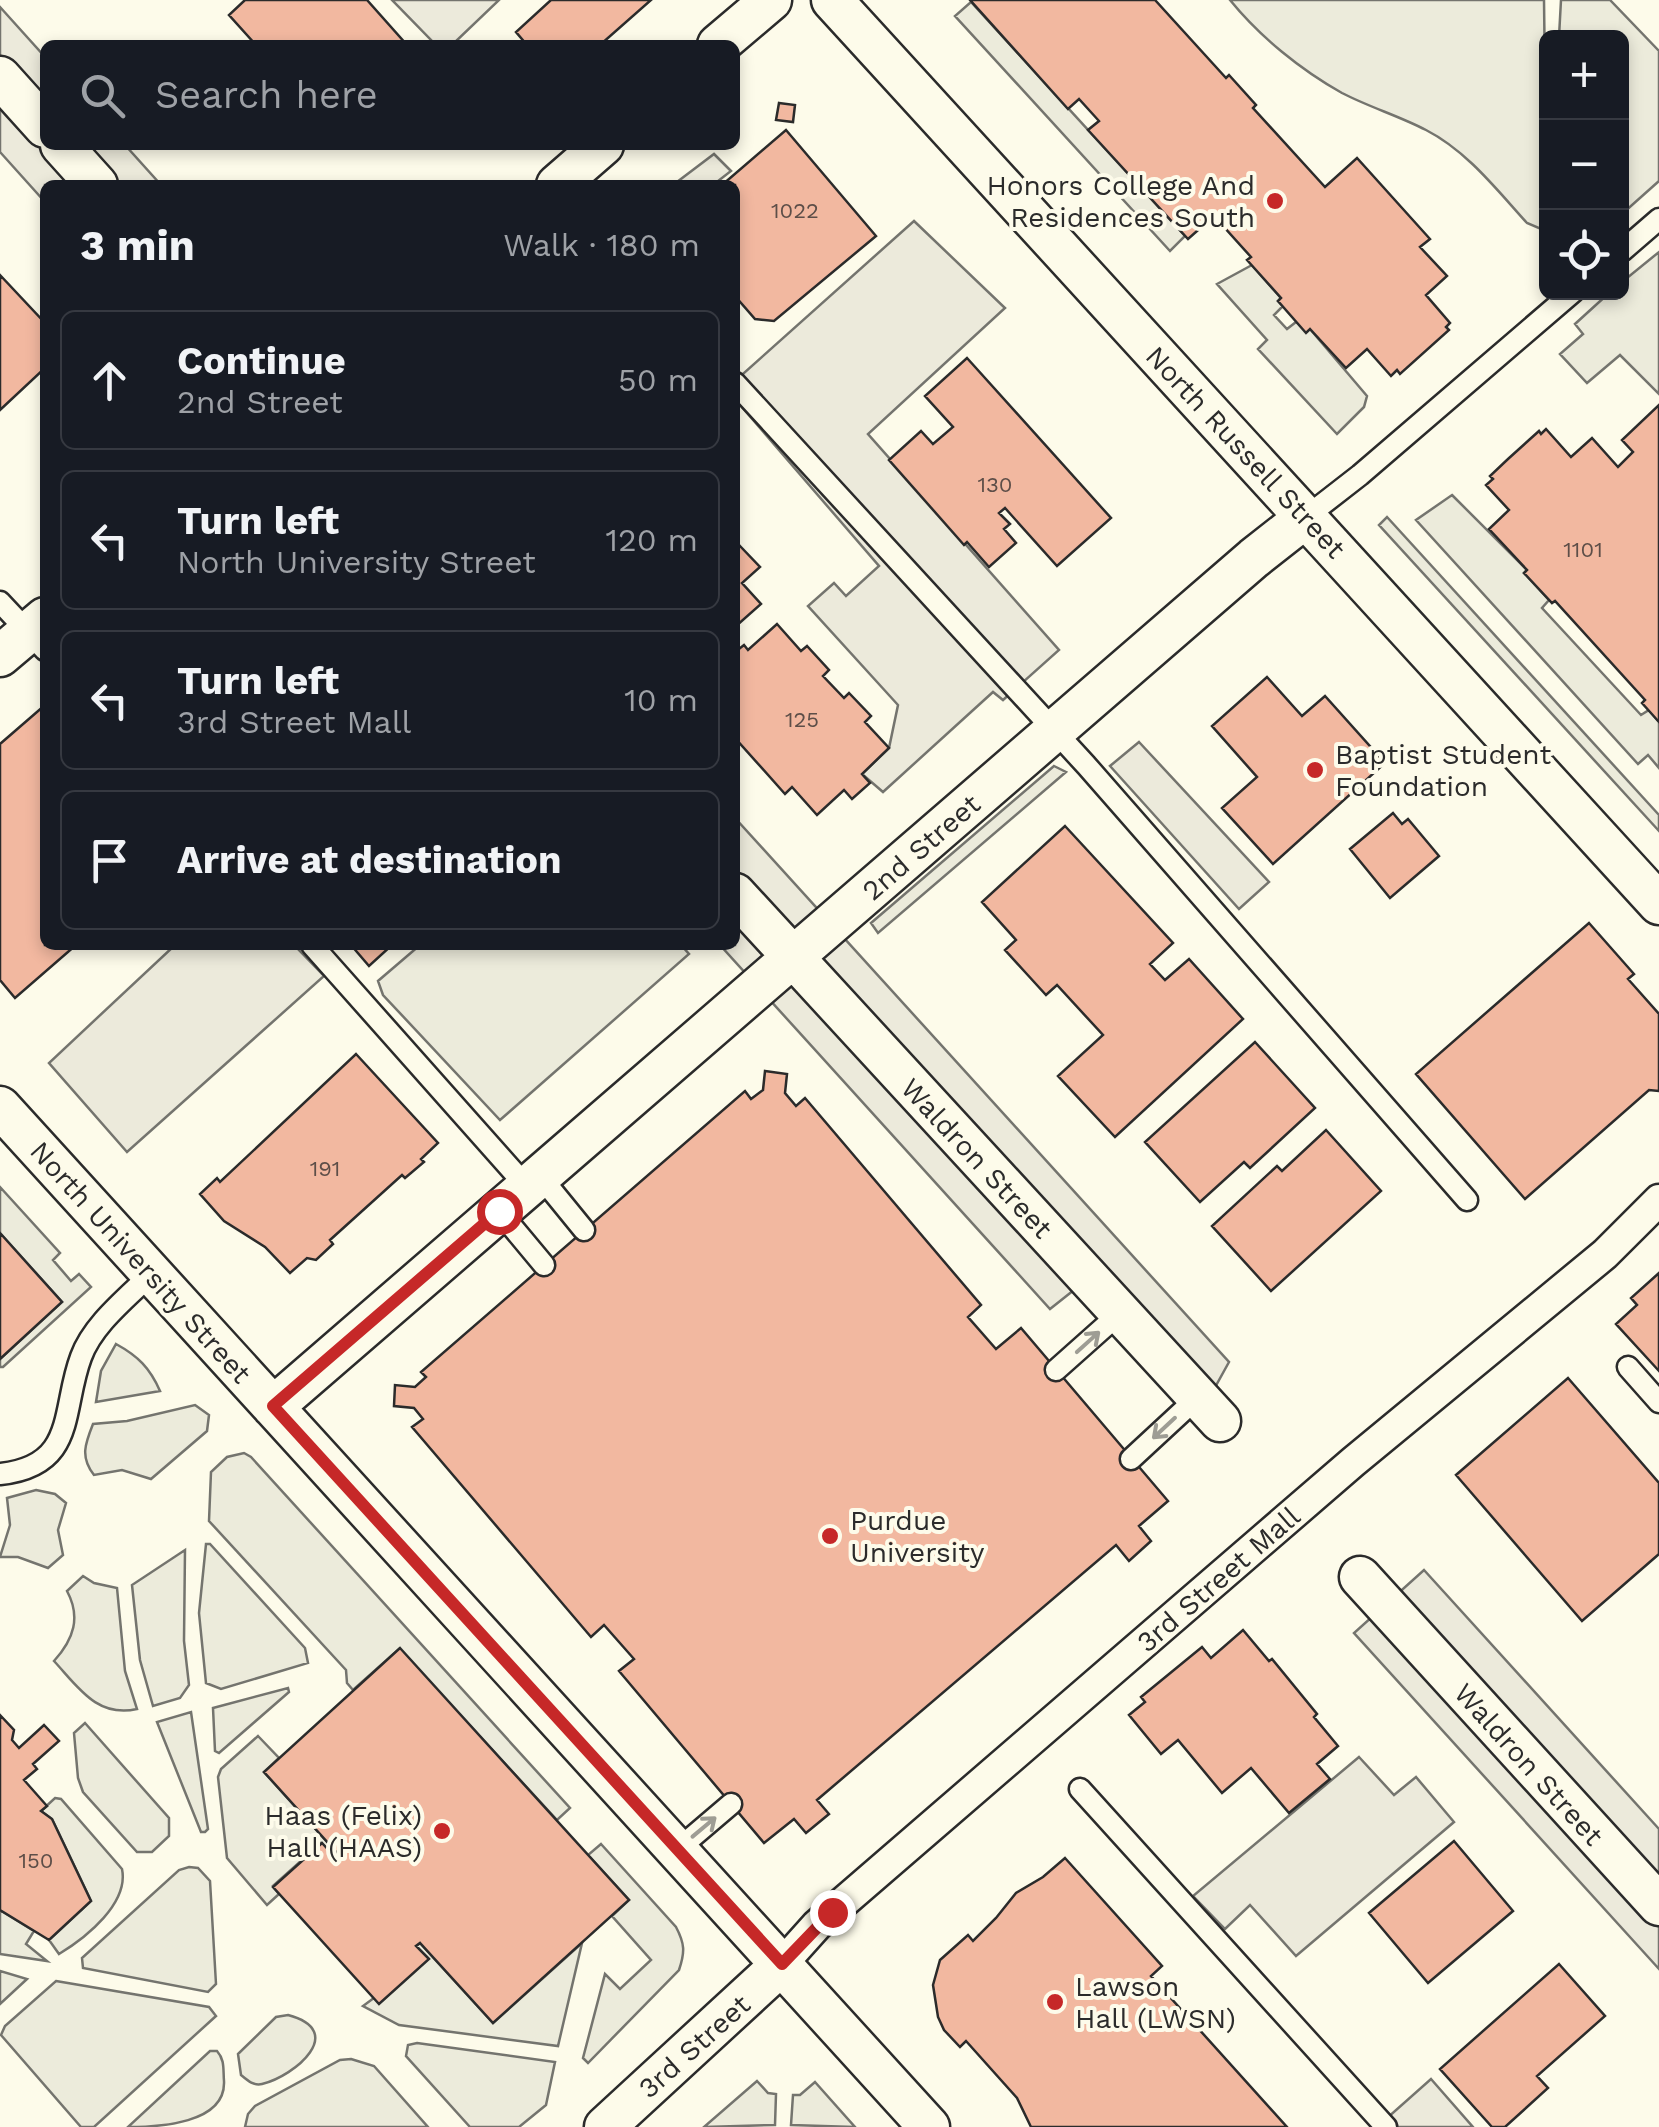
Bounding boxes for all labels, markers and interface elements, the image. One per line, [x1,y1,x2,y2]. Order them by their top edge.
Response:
map controls [1539,30,1629,300]
button: + [1539,30,1629,120]
search box [40,40,740,150]
icon: search [75,68,130,123]
text: Search here [155,73,378,117]
button: − [1539,120,1629,210]
place label: Honors College And Residences South [986,169,1255,234]
marker: Honors College And Residences South [1264,190,1286,212]
house number: 1022 [771,198,819,223]
button: locate [1539,210,1629,300]
text: 3 min [80,221,195,270]
text: Walk · 180 m [503,226,700,264]
text: Continue [177,339,346,383]
street label: North Russell Street [1139,340,1353,565]
icon: ahead [82,353,137,408]
text: 50 m [618,361,698,399]
text: 2nd Street [177,383,343,421]
house number: 130 [977,472,1013,497]
text: Turn left [177,499,339,543]
icon: left [82,513,137,568]
text: 120 m [606,521,698,559]
house number: 1101 [1563,537,1603,562]
text: North University Street [177,543,536,581]
text: Turn left [177,659,339,703]
icon: left [82,673,137,728]
text: 10 m [624,681,698,719]
text: 3rd Street Mall [177,703,411,741]
house number: 125 [785,707,819,732]
place label: Baptist Student Foundation [1335,738,1551,803]
marker: Baptist Student Foundation [1304,759,1326,781]
street label: 2nd Street [856,787,987,907]
icon: arrive [82,833,137,888]
text: Arrive at destination [177,838,562,882]
street label: Waldron Street [894,1072,1059,1245]
street label: North University Street [23,1135,258,1390]
house number: 191 [310,1156,340,1181]
route start [477,1189,523,1235]
one-way arrow [1075,1330,1100,1353]
one-way arrow [1152,1416,1177,1439]
street label: 3rd Street Mall [1130,1499,1307,1659]
place label: Purdue University [850,1504,985,1569]
marker: Purdue University [819,1525,841,1547]
street label: Waldron Street [1447,1676,1610,1852]
place label: Haas (Felix) Hall (HAAS) [264,1799,422,1864]
one-way arrow [691,1816,716,1839]
marker: Haas (Felix) Hall (HAAS) [431,1820,453,1842]
house number: 150 [18,1848,54,1873]
route end [810,1890,856,1936]
place label: Lawson Hall (LWSN) [1075,1970,1236,2035]
street label: 3rd Street [632,1988,757,2105]
marker: Lawson Hall (LWSN) [1044,1991,1066,2013]

